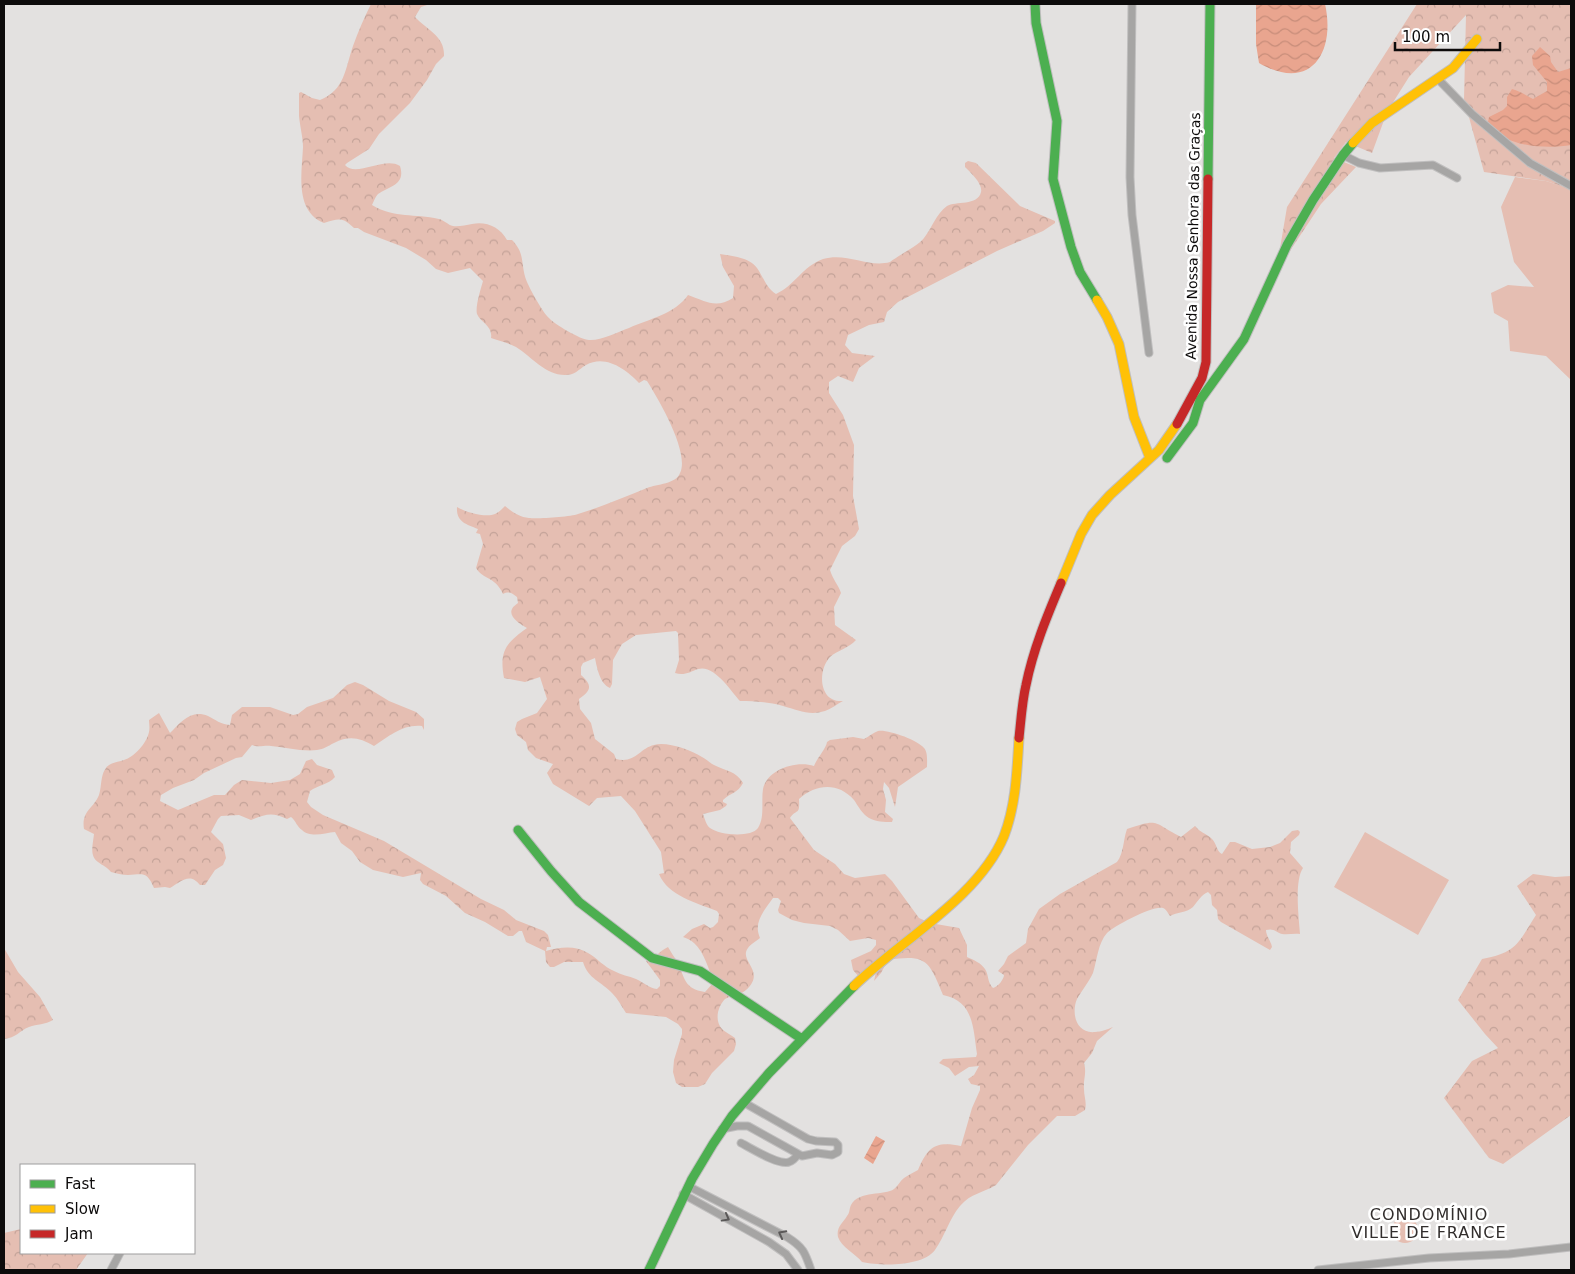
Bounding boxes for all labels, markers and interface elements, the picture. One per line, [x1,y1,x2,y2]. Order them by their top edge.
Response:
scale bar [1395,20,1500,52]
text: 100 m [1402,28,1450,46]
street label: Avenida Nossa Senhora das Graças [1183,112,1203,360]
legend [20,1164,195,1254]
text: Fast [65,1175,95,1193]
text: Slow [65,1200,100,1218]
district label: CONDOMÍNIO VILLE DE FRANCE [1351,1205,1507,1242]
one-way arrow [721,1211,730,1221]
text: Jam [64,1225,93,1243]
one-way arrow [778,1230,787,1240]

